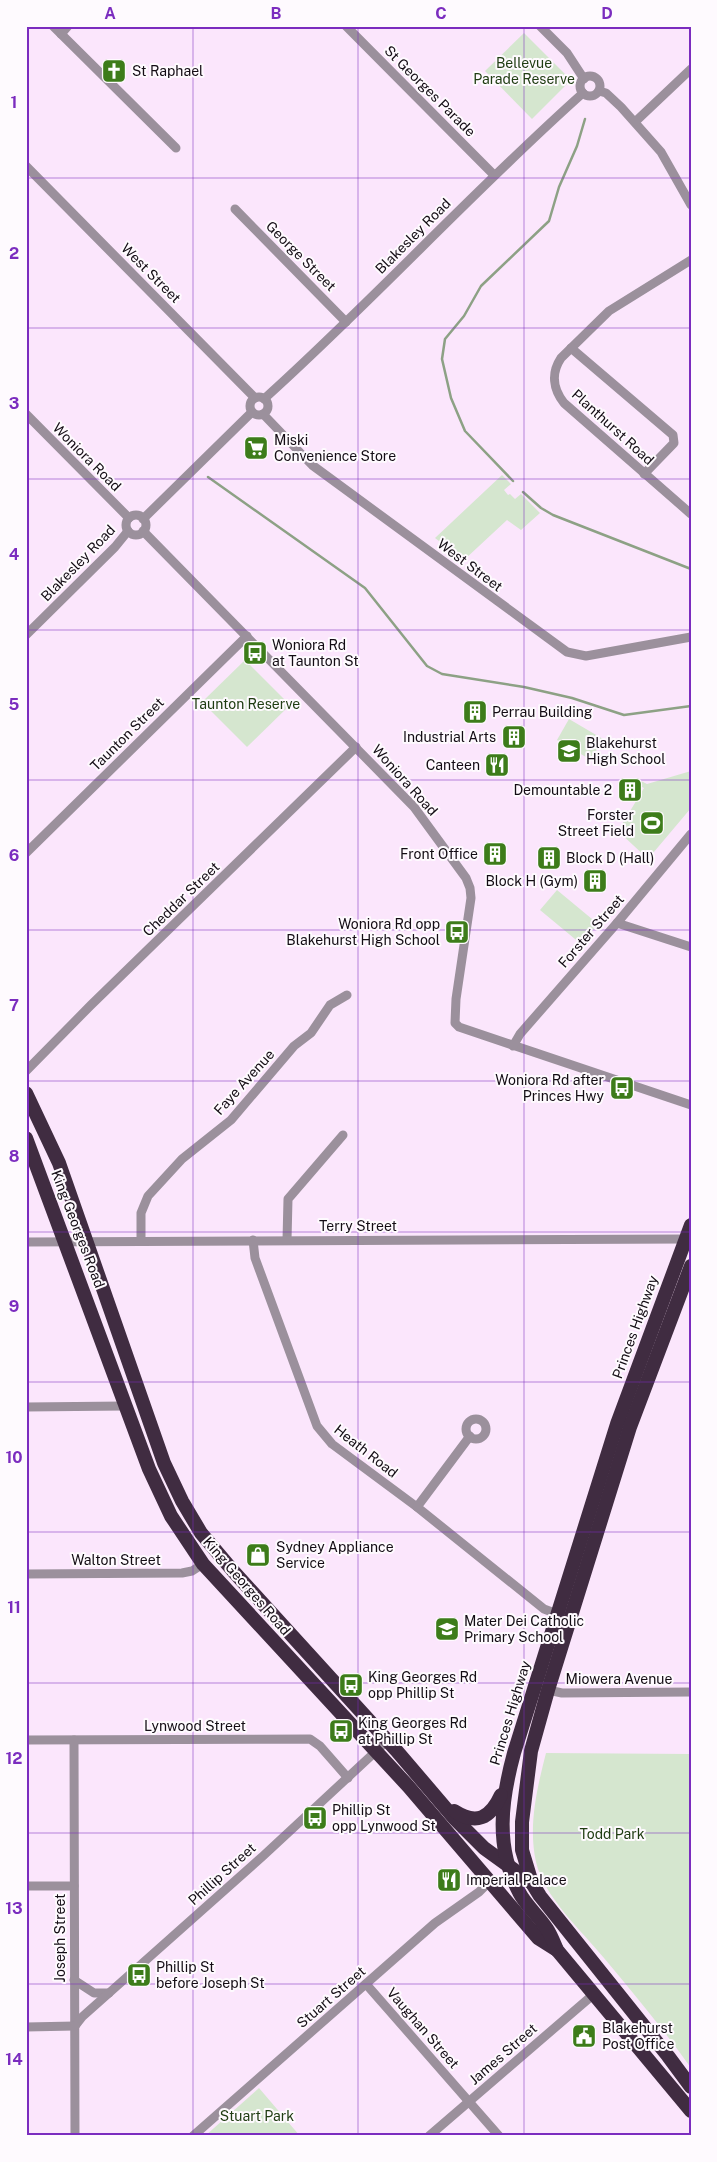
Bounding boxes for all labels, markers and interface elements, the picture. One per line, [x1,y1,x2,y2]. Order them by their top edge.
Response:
text: A [104,4,116,23]
text: B [271,4,282,23]
text: C [435,4,447,23]
text: D [601,4,613,23]
street label: St Georges Parade [381,42,479,140]
park label: Bellevue Parade Reserve [473,55,575,87]
church icon: St Raphael [101,58,127,84]
place label: St Raphael [132,63,203,79]
text: 1 [11,93,17,112]
street label: Blakesley Road [372,195,454,277]
street label: George Street [263,218,339,294]
street label: West Street [118,240,184,306]
text: 2 [9,244,19,263]
street label: Planthurst Road [569,386,657,468]
text: 3 [9,394,19,413]
street label: Woniora Road [50,420,124,494]
place label: Miski Convenience Store [274,432,396,464]
supermarket icon: Miski Convenience Store [243,435,269,461]
street label: Blakesley Road [38,522,118,604]
street label: West Street [434,535,506,595]
text: 4 [9,545,20,564]
place label: Woniora Rd at Taunton St [272,637,359,669]
bus stop icon: Woniora Rd at Taunton St [242,640,268,666]
street label: Taunton Street [87,694,167,774]
text: 5 [9,695,20,714]
park label: Taunton Reserve [192,696,300,712]
building icon: Perrau Building [462,699,488,725]
place label: Perrau Building [492,704,593,720]
building icon: Industrial Arts [501,724,527,750]
place label: Industrial Arts [403,729,496,745]
place label: Blakehurst High School [586,735,665,767]
school or university icon: Blakehurst High School [556,738,582,764]
street label: Woniora Road [369,741,441,819]
restaurant icon: Canteen [484,752,510,778]
place label: Canteen [426,757,480,773]
building icon: Demountable 2 [617,777,643,803]
place label: Demountable 2 [513,782,612,798]
place label: Forster Street Field [558,807,634,839]
sports icon: Forster Street Field [639,810,665,836]
building icon: Front Office [482,841,508,867]
building icon: Block D (Hall) [536,845,562,871]
text: 6 [9,846,19,865]
place label: Front Office [400,846,478,862]
place label: Block D (Hall) [566,850,654,866]
street label: Cheddar Street [140,859,222,939]
building icon: Block H (Gym) [582,868,608,894]
place label: Block H (Gym) [485,873,578,889]
street label: Forster Street [555,891,627,971]
place label: Woniora Rd opp Blakehurst High School [286,916,440,948]
bus stop icon: Woniora Rd opp Blakehurst High School [444,919,470,945]
text: 7 [9,996,19,1015]
street label: Faye Avenue [211,1046,278,1118]
place label: Woniora Rd after Princes Hwy [495,1072,605,1104]
bus stop icon: Woniora Rd after Princes Hwy [609,1075,635,1101]
text: 8 [9,1147,20,1166]
street label: King Georges Road [48,1168,108,1290]
street label: Terry Street [319,1218,397,1234]
street label: Princes Highway [609,1273,661,1381]
text: 9 [9,1297,19,1316]
street label: Heath Road [331,1421,401,1481]
text: 10 [5,1448,23,1467]
street label: King Georges Road [200,1534,294,1638]
place label: Sydney Appliance Service [276,1539,394,1571]
shop icon: Sydney Appliance Service [245,1542,271,1568]
street label: Walton Street [71,1552,161,1568]
text: 11 [7,1598,21,1617]
place label: Mater Dei Catholic Primary School [464,1613,584,1645]
school or university icon: Mater Dei Catholic Primary School [434,1616,460,1642]
street label: Princes Highway [487,1658,534,1767]
place label: King Georges Rd opp Phillip St [368,1669,477,1701]
street label: Miowera Avenue [566,1671,672,1687]
bus stop icon: King Georges Rd opp Phillip St [338,1672,364,1698]
place label: King Georges Rd at Phillip St [358,1715,467,1747]
street label: Lynwood Street [144,1718,246,1734]
bus stop icon: King Georges Rd at Phillip St [328,1718,354,1744]
text: 12 [5,1749,23,1768]
place label: Phillip St opp Lynwood St [332,1802,436,1834]
bus stop icon: Phillip St opp Lynwood St [302,1805,328,1831]
park label: Todd Park [579,1826,645,1842]
street label: Phillip Street [185,1840,259,1908]
restaurant icon: Imperial Palace [436,1867,462,1893]
place label: Imperial Palace [466,1872,567,1888]
street label: Joseph Street [52,1893,68,1983]
text: 13 [5,1899,23,1918]
place label: Phillip St before Joseph St [156,1959,265,1991]
bus stop icon: Phillip St before Joseph St [126,1962,152,1988]
street label: Stuart Street [294,1963,368,2031]
street label: Vaughan Street [384,1984,462,2072]
street label: James Street [466,2020,540,2088]
place label: Blakehurst Post Office [602,2020,674,2052]
public building icon: Blakehurst Post Office [571,2023,597,2049]
text: 14 [5,2050,23,2069]
park label: Stuart Park [220,2108,294,2124]

